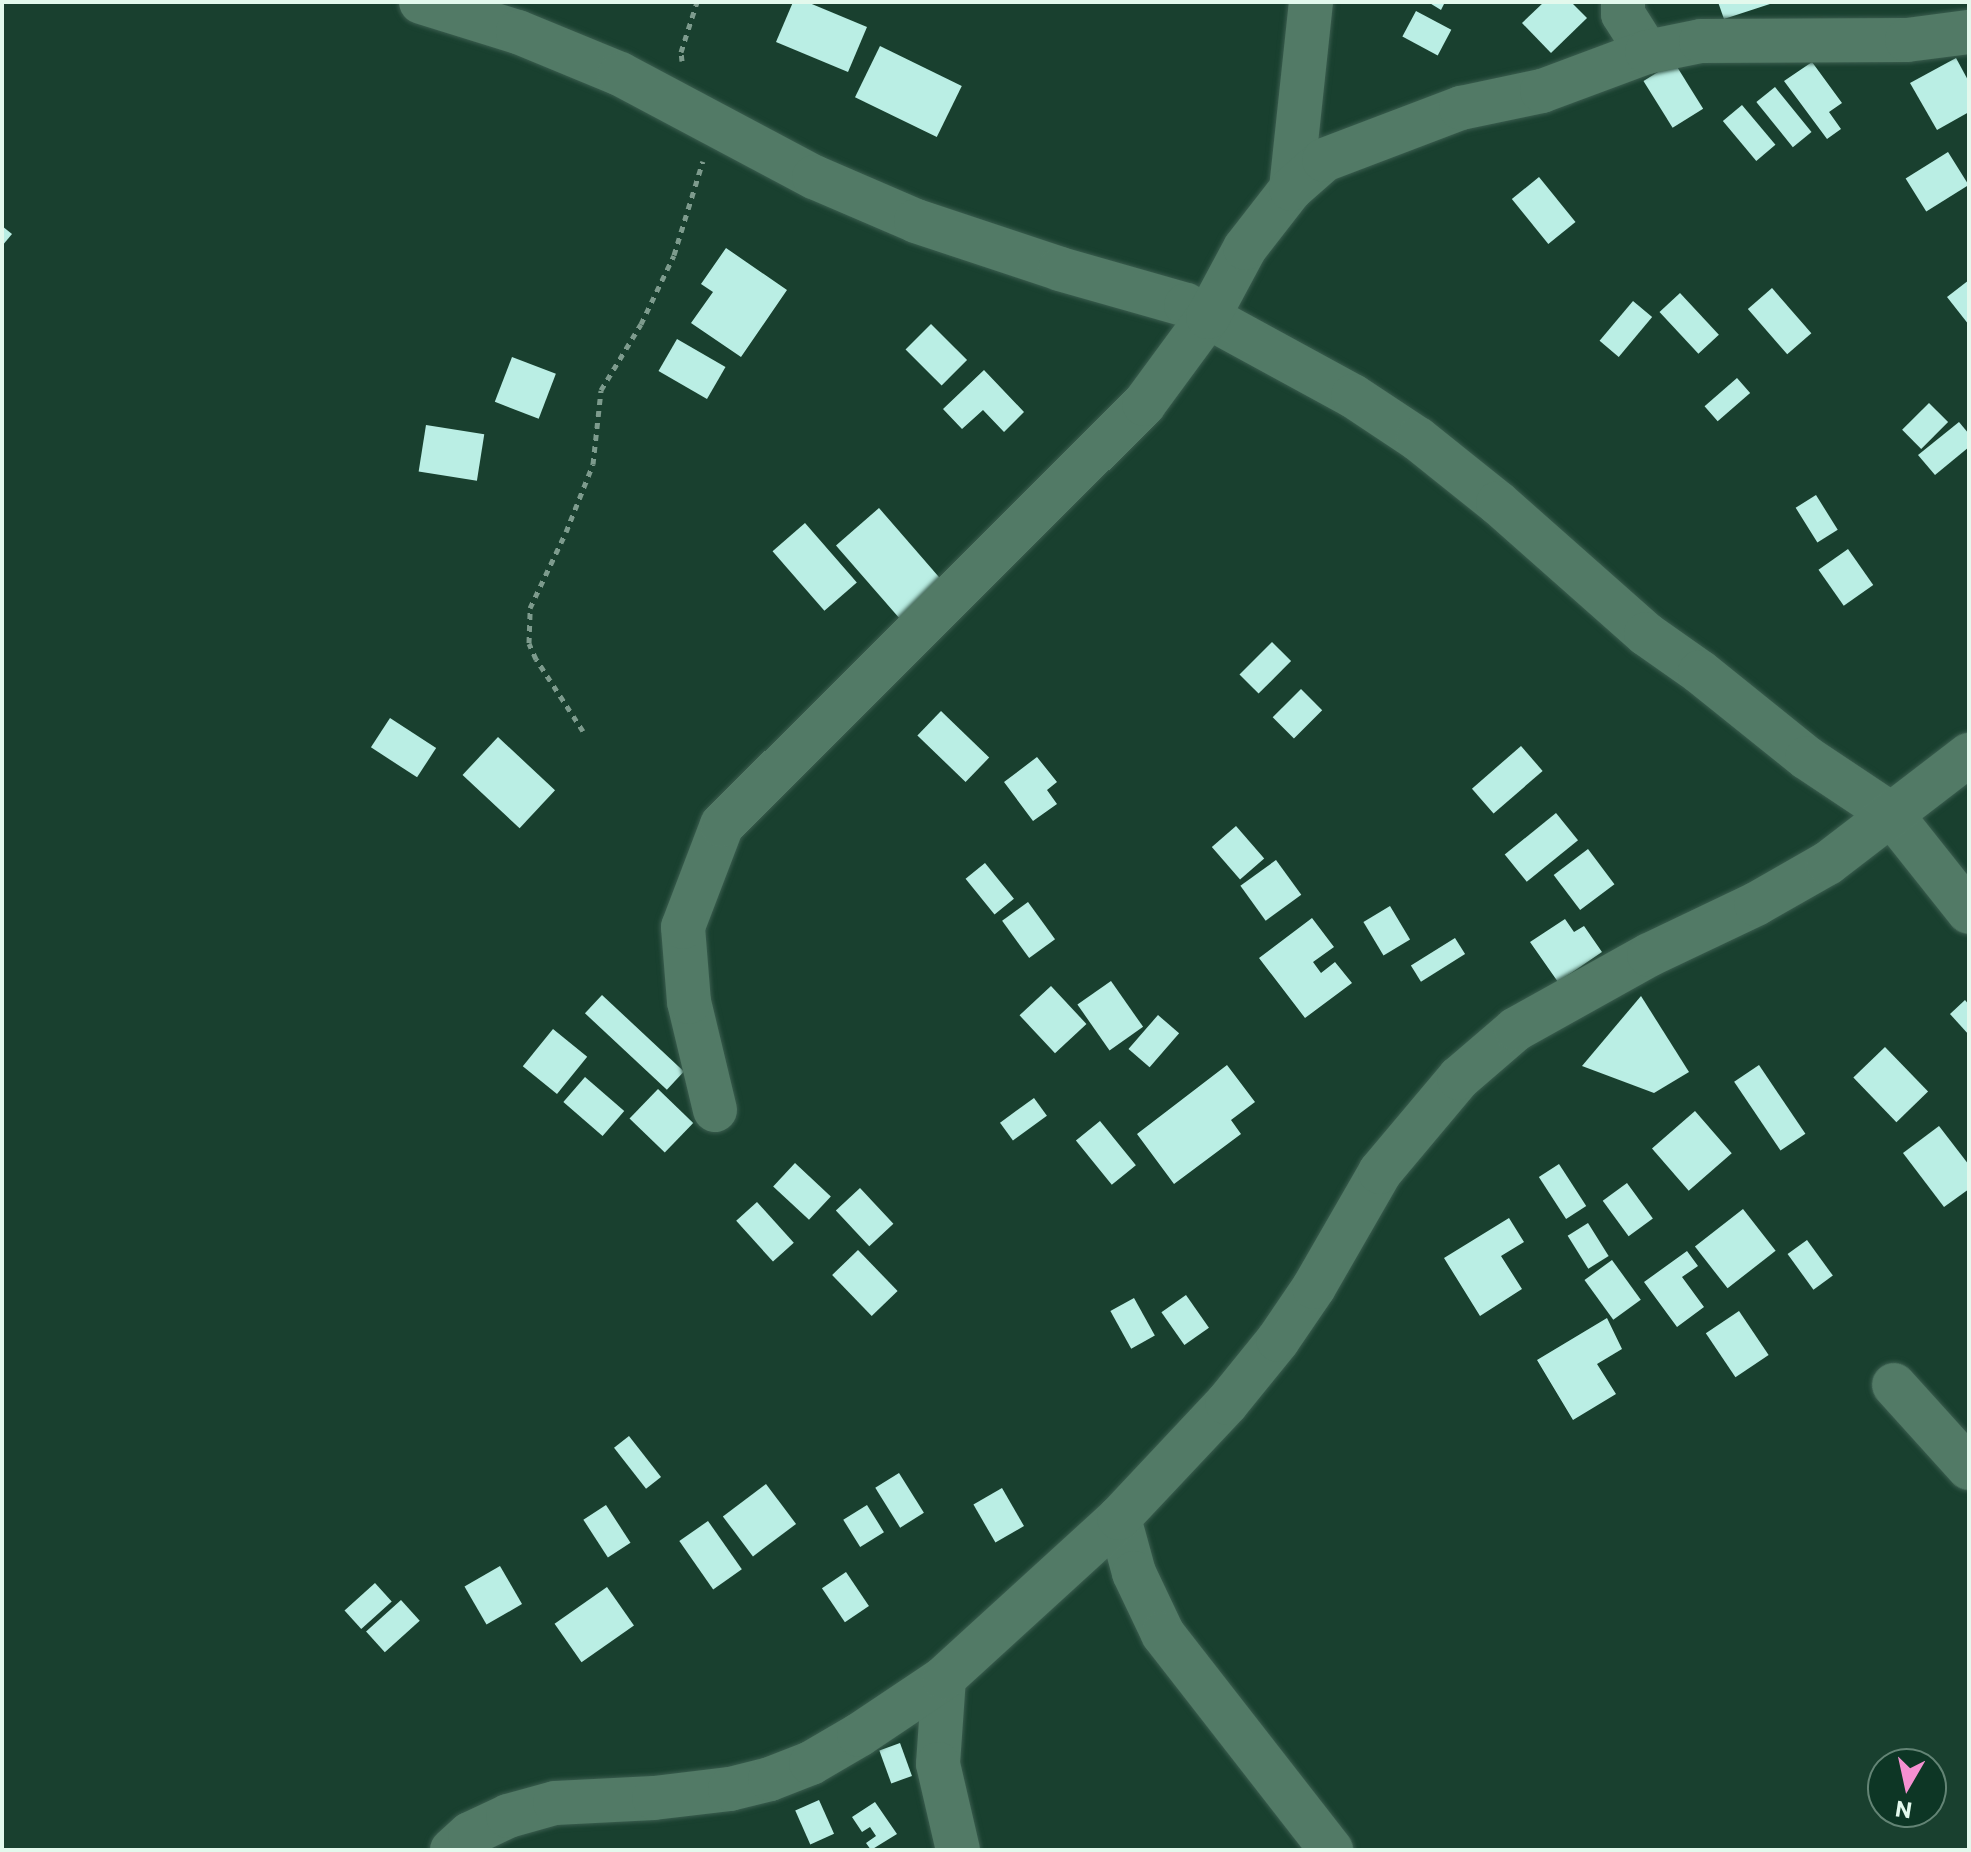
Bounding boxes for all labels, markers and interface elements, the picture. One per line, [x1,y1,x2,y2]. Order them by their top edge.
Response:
north arrow [1867,1748,1947,1828]
text: N [1893,1796,1914,1825]

